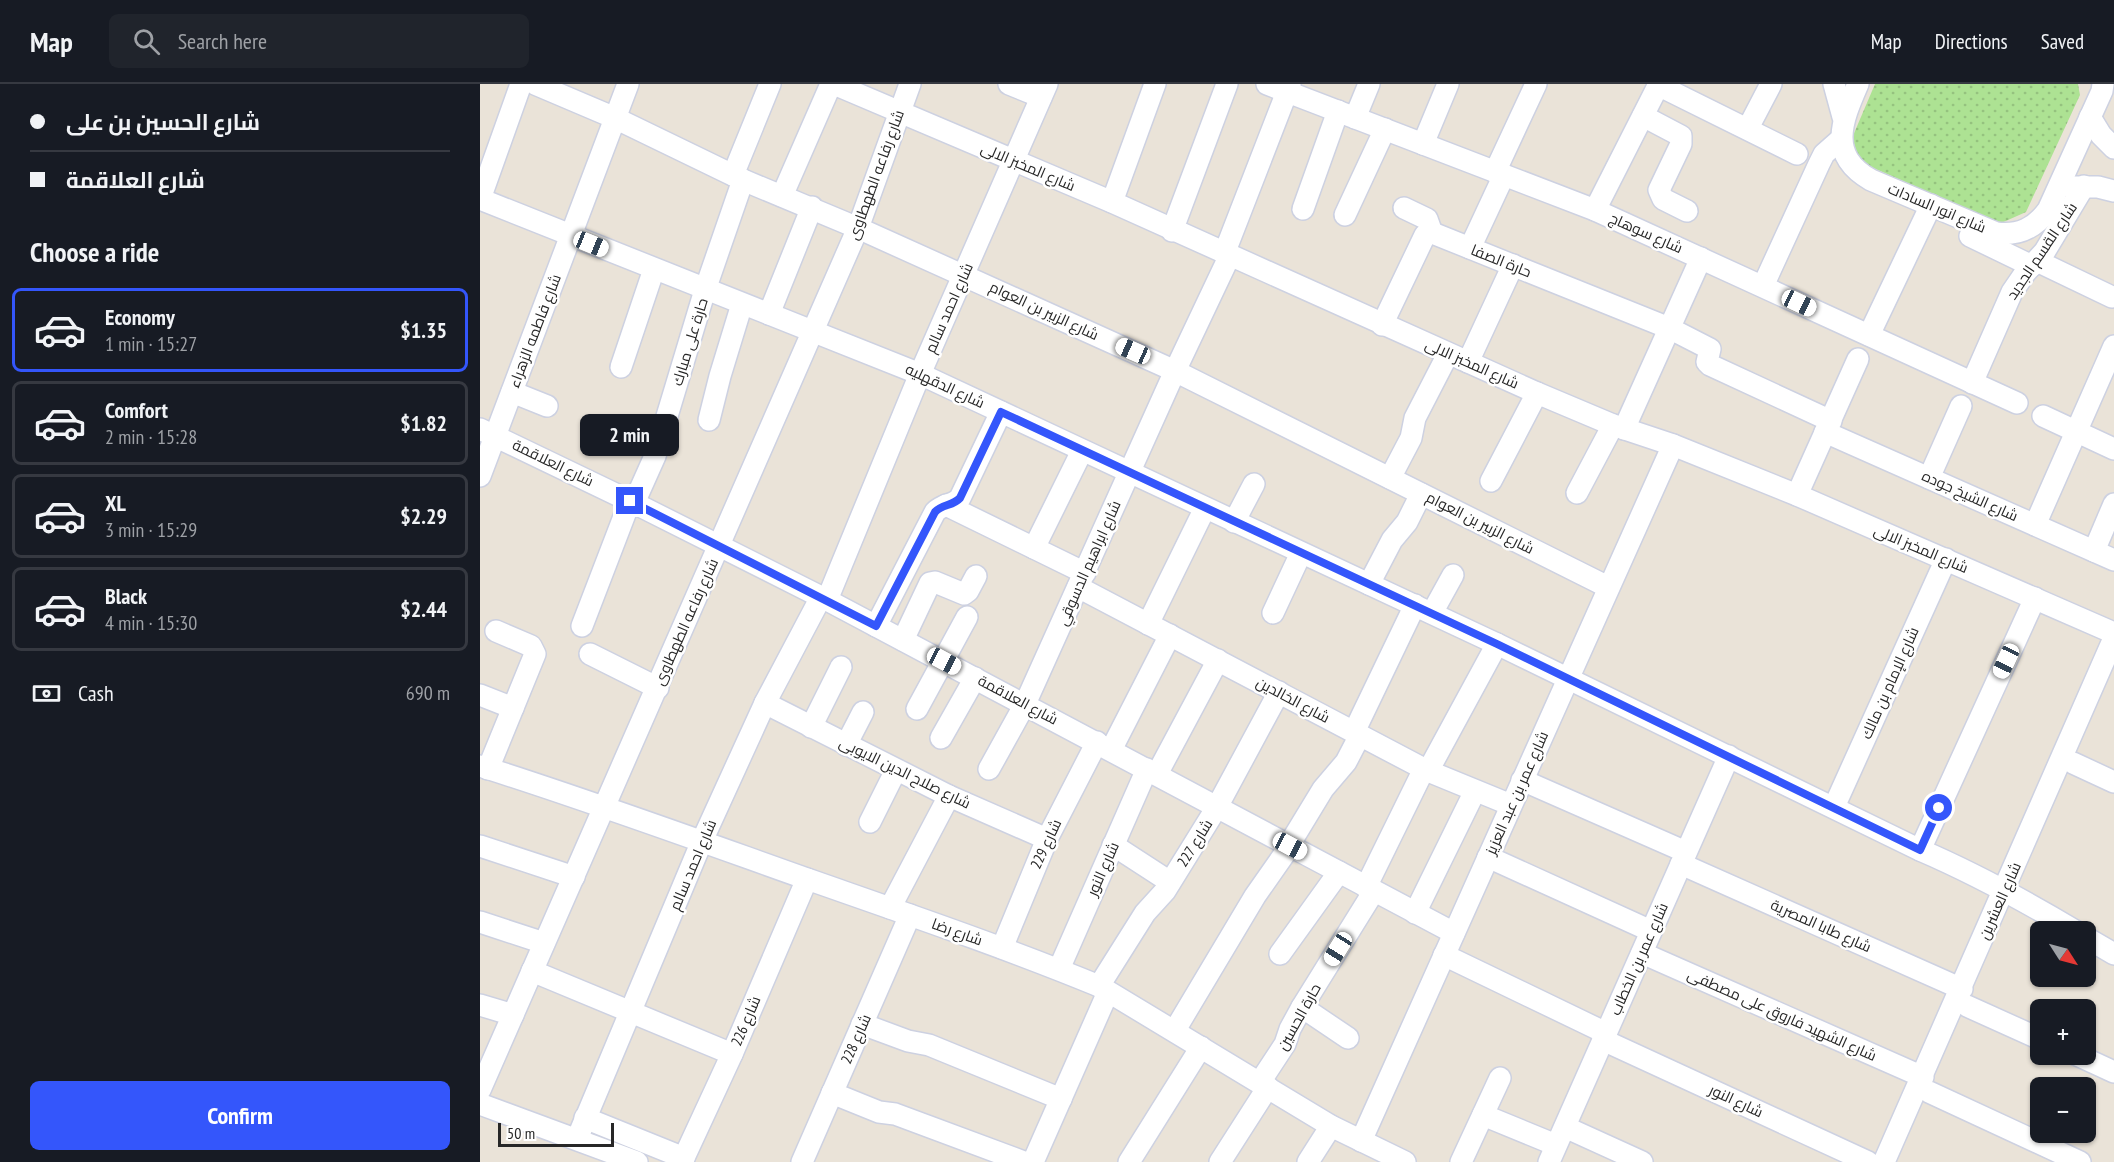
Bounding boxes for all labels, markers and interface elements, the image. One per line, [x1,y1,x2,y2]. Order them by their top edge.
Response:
search box [109,14,529,68]
text: Map [30,23,73,60]
icon: search [130,25,163,58]
text: Search here [178,27,267,55]
text: Map [1871,28,1902,55]
text: Directions [1935,28,2008,55]
text: Saved [2041,28,2084,55]
street label: شارع رفاعه الطهطاوى [843,107,910,243]
text: شارع الحسين بن على [66,108,260,136]
street label: شارع المخبز الالى [977,138,1078,197]
text: شارع العلاقمة [66,166,205,194]
street label: شارع انور السادات [1885,178,1989,239]
street label: شارع القسم الجديد [2002,198,2083,304]
street label: شارع سوهاج [1606,208,1686,259]
car [571,229,611,259]
text: Choose a ride [30,235,159,269]
street label: حارة الصفا [1468,240,1534,281]
street label: شارع احمد سالم [920,260,979,357]
street label: شارع فاطمه الزهراء [504,271,567,391]
street label: شارع الزبير بن العوام [986,277,1102,346]
car [1779,287,1819,319]
street label: حارة على مبارك [667,296,713,388]
icon: car [33,303,87,357]
text: Economy [105,303,175,331]
text: $1.35 [400,316,447,344]
text: 1 min · 15:27 [105,331,197,357]
street label: شارع المخبز الالى [1422,334,1522,395]
car [1113,335,1153,367]
street label: شارع الدقهليه [902,359,988,414]
icon: car [33,396,87,450]
text: Comfort [105,396,168,424]
text: $1.82 [400,409,447,437]
callout: 2 min [580,414,680,456]
text: 2 min [609,422,650,448]
text: 2 min · 15:28 [105,424,197,450]
street label: شارع العلاقمة [509,435,597,492]
street label: شارع الشيخ جوده [1918,466,2021,527]
route end [616,487,643,514]
street label: شارع الزبير بن العوام [1422,487,1537,560]
icon: car [33,489,87,543]
text: XL [105,489,126,517]
street label: شارع ابراهيم الدسوقي [1052,497,1127,629]
text: $2.29 [400,502,447,530]
text: 3 min · 15:29 [105,517,197,543]
street label: شارع المخبز الالى [1870,520,1971,579]
street label: شارع رفاعه الطهطاوى [649,555,724,689]
icon: car [33,582,87,636]
text: Black [105,582,147,610]
text: $2.44 [400,595,447,623]
text: 4 min · 15:30 [105,610,197,636]
street label: شارع الإمام بن مالك [1856,624,1925,743]
car [1990,641,2022,681]
car [924,645,964,677]
street label: شارع العلاقمة [974,671,1062,730]
street label: شارع الخالدين [1252,672,1333,729]
icon: cash [30,677,63,710]
text: Cash [78,679,114,707]
text: 690 m [406,680,450,706]
street label: شارع عمر بن عبد العزيز [1480,728,1554,859]
street label: شارع صلاح الدين الايوبى [835,732,974,814]
route start [1925,794,1952,821]
street label: شارع 227 [1173,815,1218,871]
street label: شارع 229 [1026,816,1067,872]
street label: شارع احمد سالم [665,817,722,914]
car [1270,830,1310,862]
street label: شارع النور [1082,839,1125,901]
street label: شارع العشرين [1974,859,2027,943]
street label: شارع طابا المصرية [1767,895,1875,958]
street label: شارع عمر بن الخطاب [1605,900,1674,1019]
street label: شارع رضا [928,914,985,951]
north arrow [2030,921,2096,987]
map controls [2030,921,2096,1143]
car [1321,929,1355,969]
street label: شارع الشهيد فاروق على مصطفى [1684,964,1880,1067]
street label: حارة الحسين [1272,980,1326,1054]
street label: شارع 226 [727,993,766,1049]
button: + [2030,999,2096,1065]
street label: شارع 228 [836,1011,877,1067]
button: − [2030,1077,2096,1143]
street label: شارع النور [1704,1079,1766,1123]
button: Confirm [30,1081,450,1150]
scale bar [498,1120,614,1148]
text: 50 m [507,1123,535,1143]

